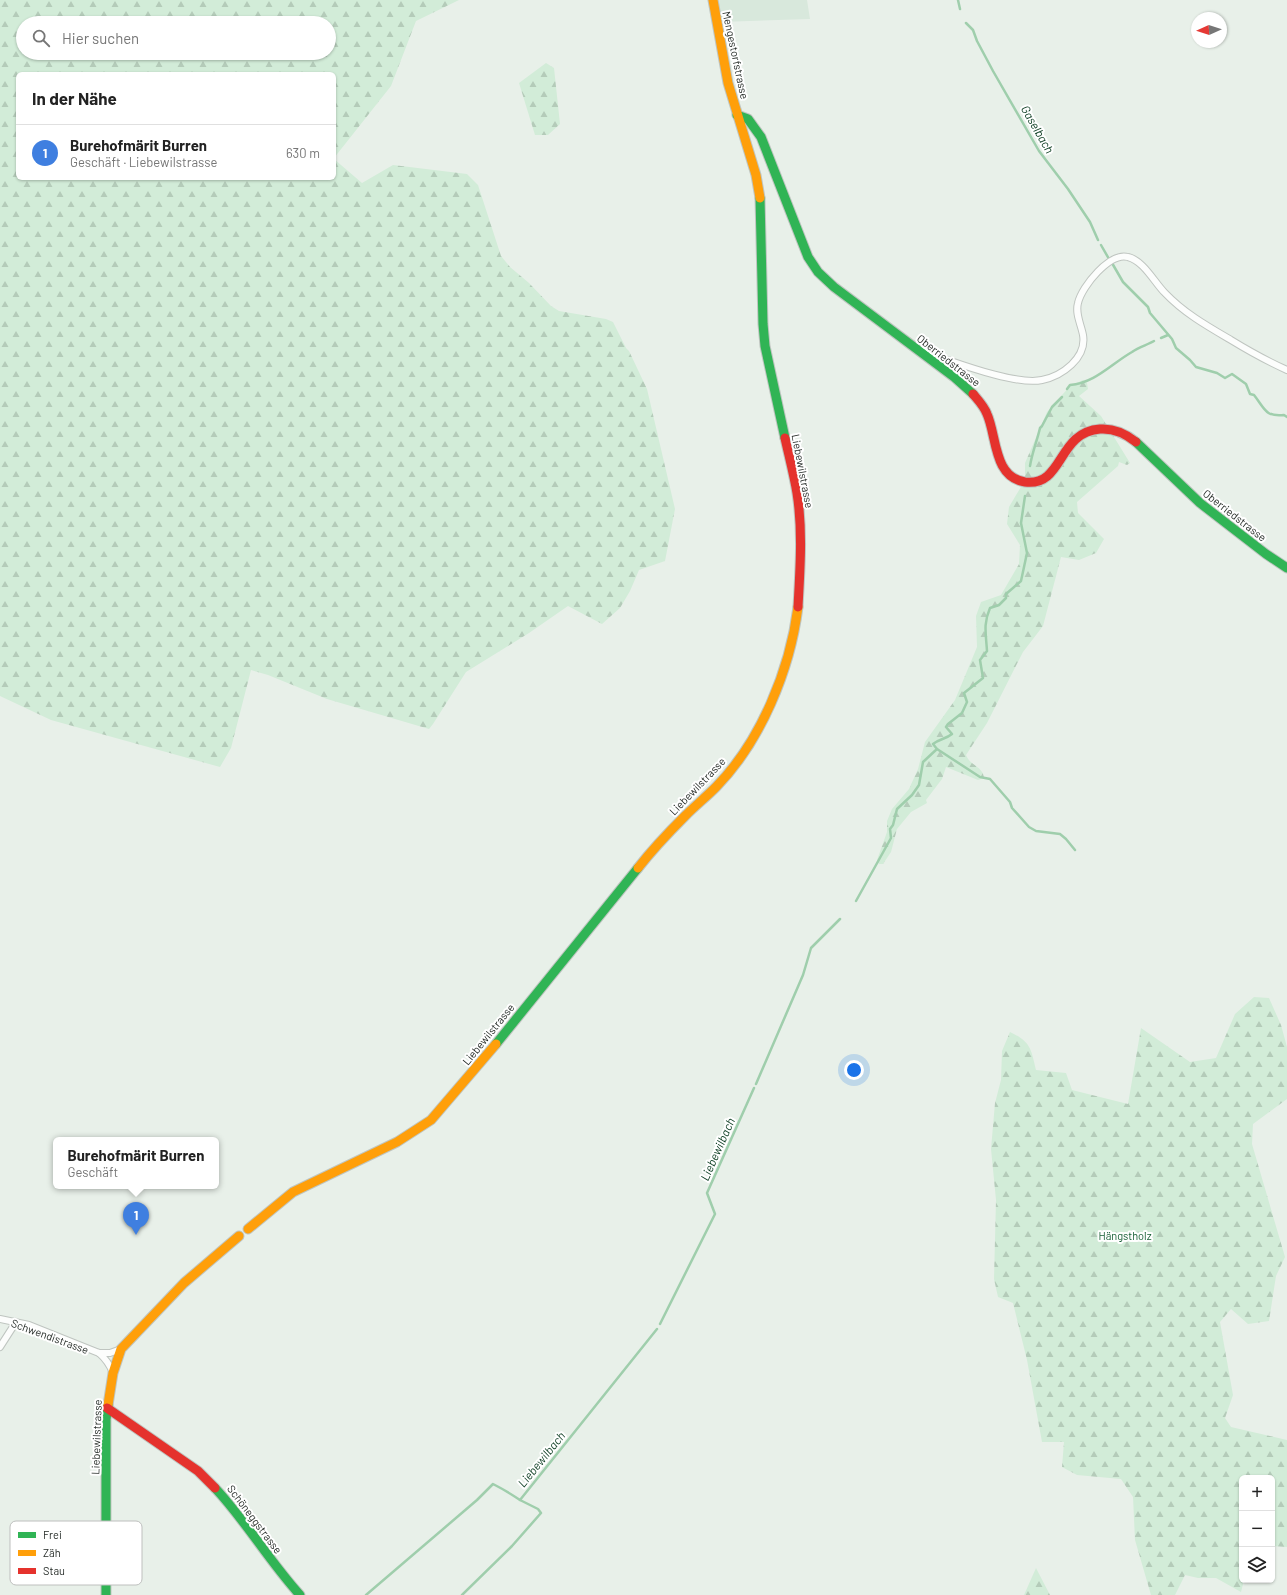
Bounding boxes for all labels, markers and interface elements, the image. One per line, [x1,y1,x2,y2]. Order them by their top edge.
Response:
street label: Mengestorfstrasse [720,10,752,100]
north arrow [1191,12,1227,48]
search box [16,16,336,60]
icon: search [30,27,52,49]
text: Hier suchen [62,29,139,47]
text: In der Nähe [32,88,117,108]
water label: Gaselbach [1019,103,1057,155]
text: Burehofmärit Burren [70,136,207,154]
text: 1 [43,145,47,161]
text: 630 m [286,145,320,161]
text: Geschäft · Liebewilstrasse [70,154,217,170]
street label: Oberriedstrasse [915,331,983,389]
street label: Liebewilstrasse [789,433,817,509]
street label: Oberriedstrasse [1201,486,1269,544]
street label: Liebewilstrasse [666,754,728,817]
street label: Liebewilstrasse [459,1001,517,1067]
your location [844,1060,864,1080]
water label: Liebewilbach [697,1115,737,1183]
popup [53,1137,219,1189]
text: Burehofmärit Burren [67,1146,205,1164]
text: Geschäft [67,1164,118,1180]
pin: 1 [123,1202,149,1235]
park label: Hängstholz [1098,1229,1152,1242]
street label: Schwendistrasse [10,1316,91,1356]
street label: Liebewilstrasse [88,1399,104,1475]
water label: Liebewilbach [514,1428,568,1490]
map controls [1239,1475,1275,1583]
button: + [1239,1475,1275,1511]
street label: Schöneggstrasse [225,1482,285,1556]
button: − [1239,1511,1275,1547]
legend [10,1521,142,1585]
text: Frei [43,1528,62,1541]
text: Zäh [43,1546,61,1559]
button: layers [1239,1547,1275,1583]
text: Stau [43,1564,65,1577]

